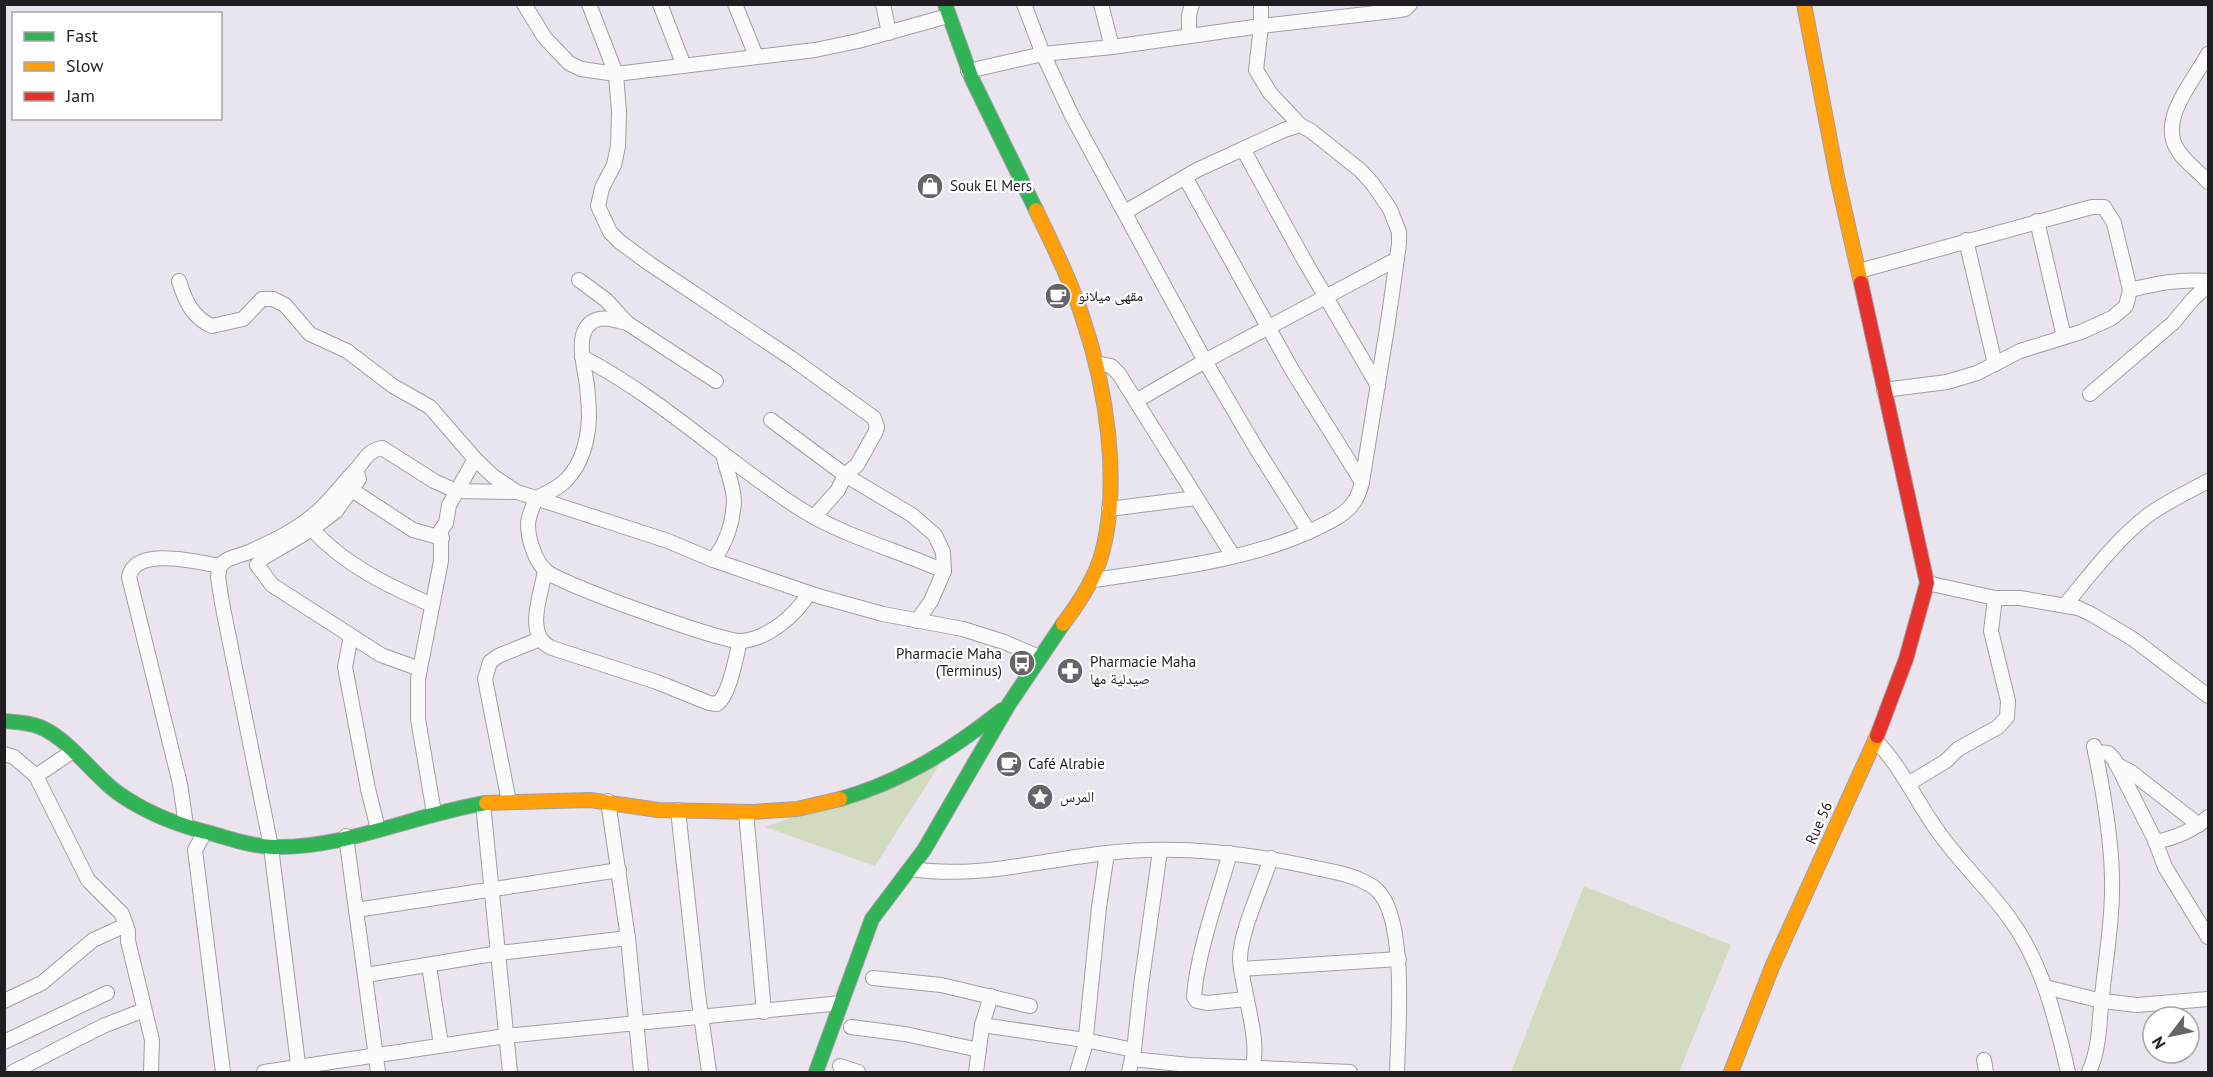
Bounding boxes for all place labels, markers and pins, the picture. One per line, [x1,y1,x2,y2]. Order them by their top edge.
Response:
shop icon: Souk El Mers [915,171,945,201]
place label: Souk El Mers [950,176,1032,195]
cafe icon: مقهى ميلانو [1043,281,1073,311]
place label: مقهى ميلانو [1078,286,1143,306]
place label: Pharmacie Maha (Terminus) [896,644,1002,680]
bus stop icon: Pharmacie Maha (Terminus) [1007,648,1037,678]
place label: Pharmacie Maha صيدلية مها [1090,652,1196,688]
pharmacy icon: Pharmacie Maha صيدلية مها [1055,656,1085,686]
cafe icon: Café Alrabie [994,749,1024,779]
place label: Café Alrabie [1028,754,1105,773]
place icon: المرس [1025,782,1055,812]
place label: المرس [1060,787,1094,807]

